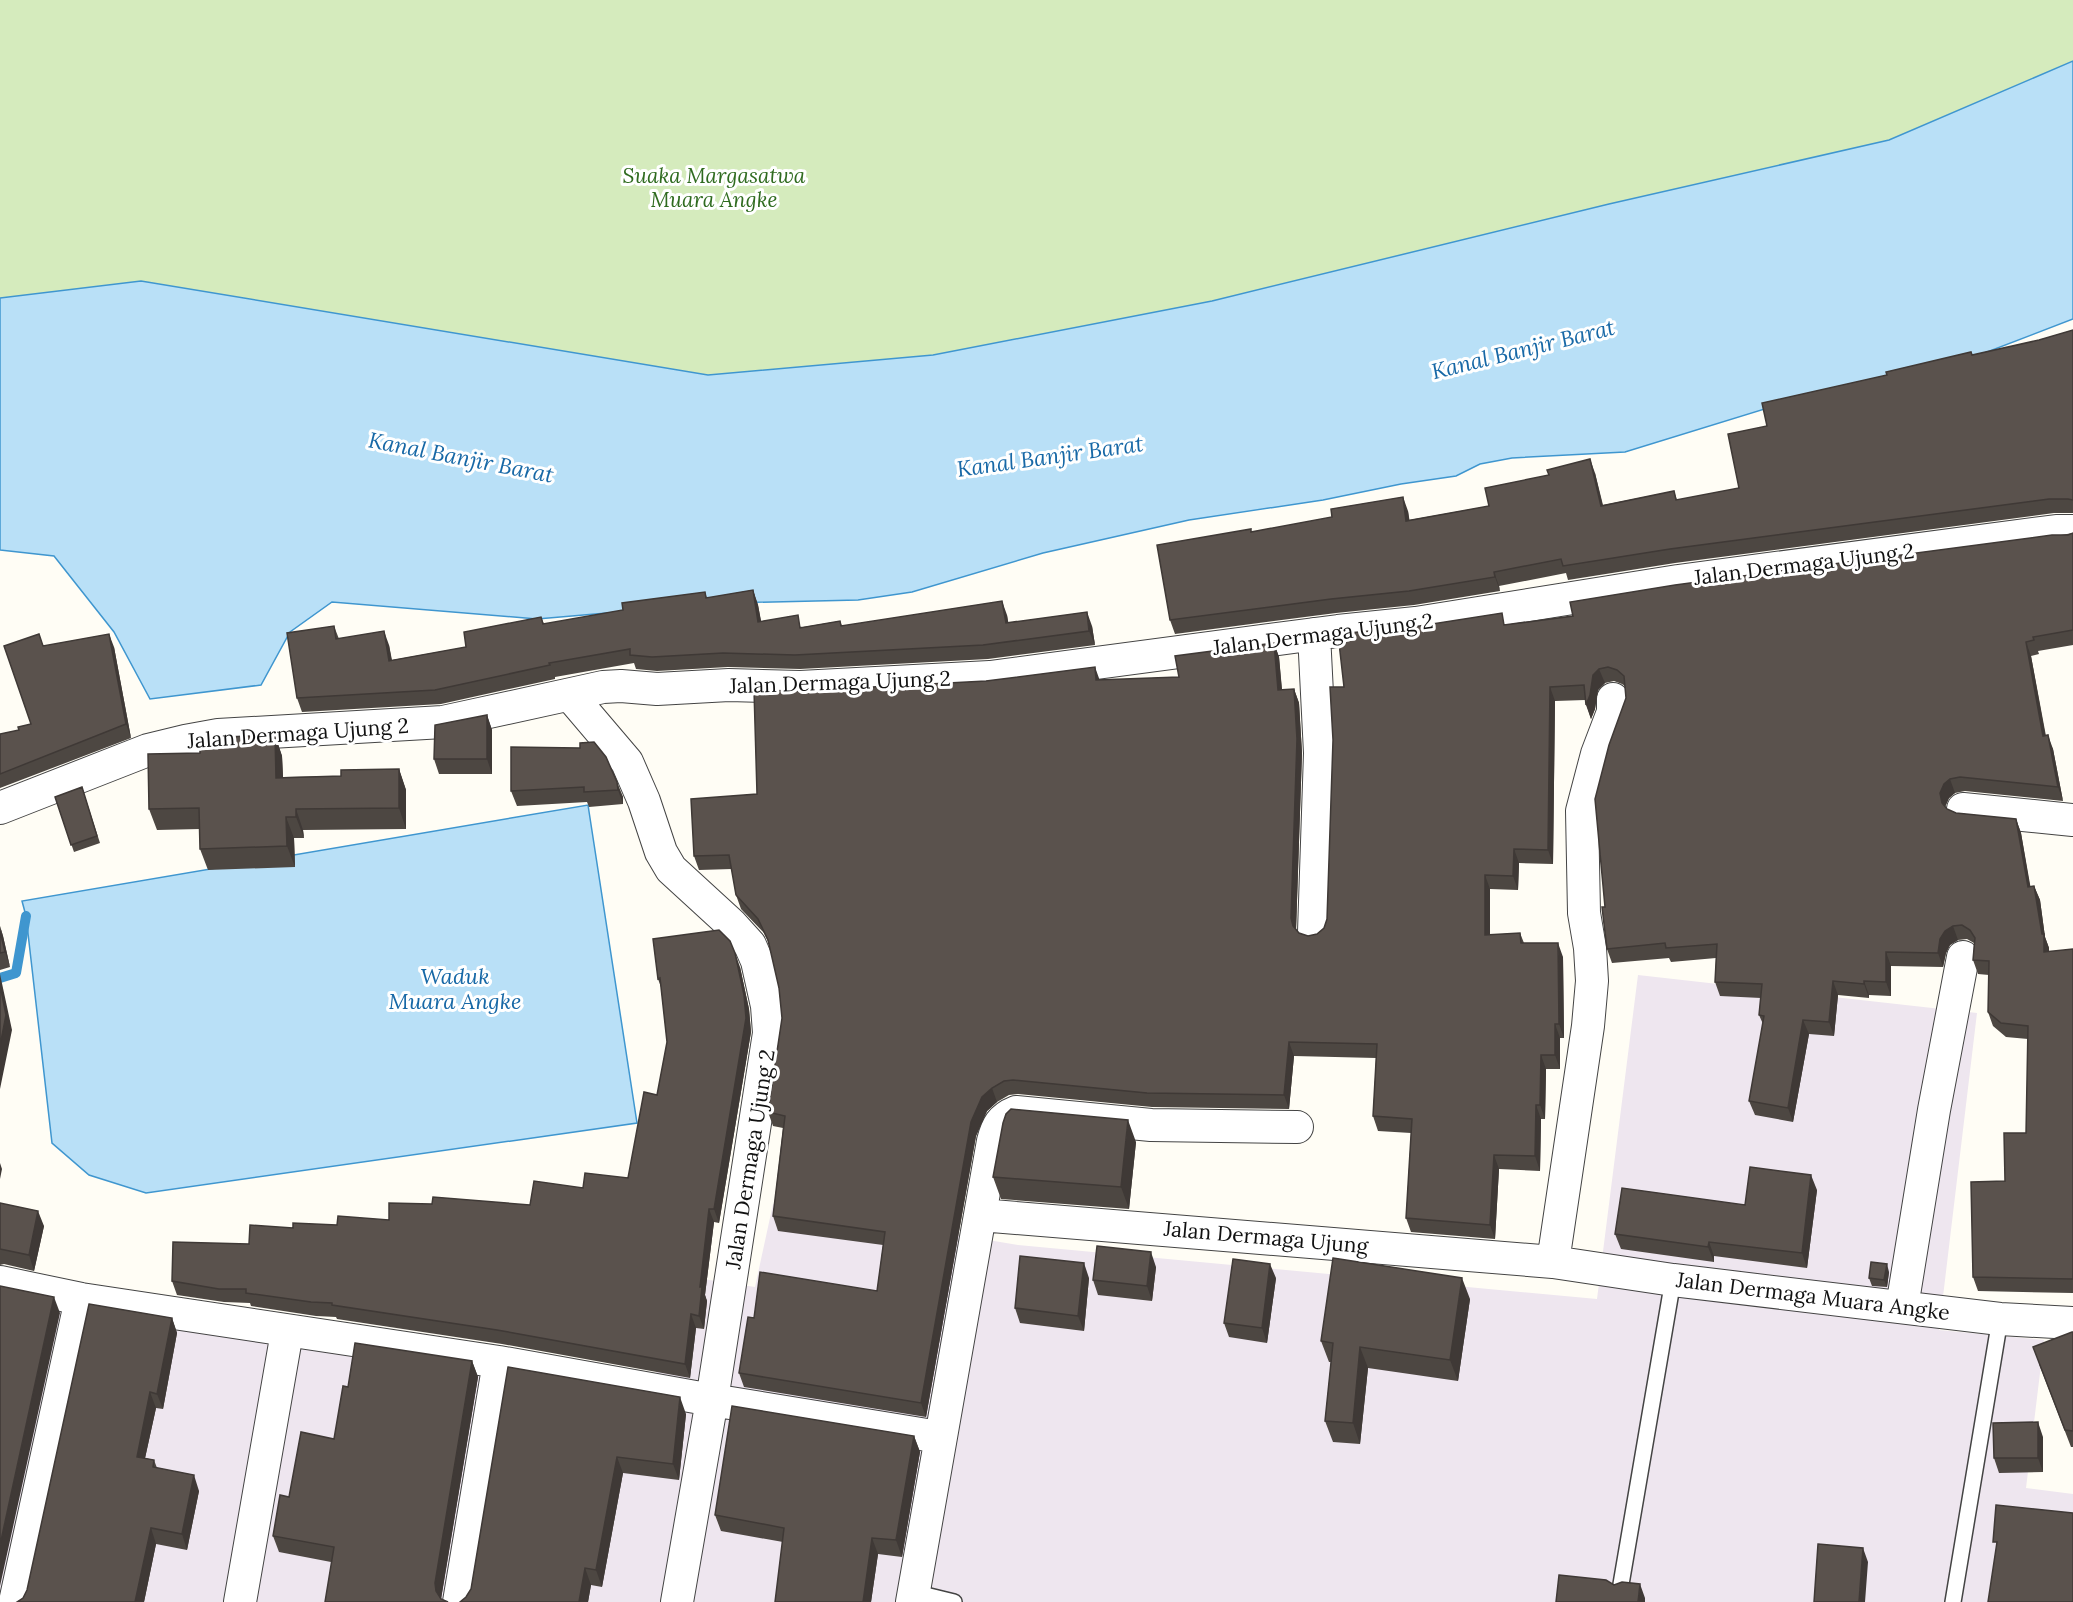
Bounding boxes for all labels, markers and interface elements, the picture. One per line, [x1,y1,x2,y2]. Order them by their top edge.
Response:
park label: Suaka Margasatwa Muara Angke [623,162,806,213]
water label: Kanal Banjir Barat [1428,313,1618,385]
water label: Kanal Banjir Barat [366,425,556,489]
water label: Kanal Banjir Barat [955,429,1145,483]
street label: Jalan Dermaga Ujung 2 [1691,537,1916,591]
street label: Jalan Dermaga Ujung 2 [1210,607,1435,661]
street label: Jalan Dermaga Ujung 2 [728,665,951,699]
street label: Jalan Dermaga Ujung 2 [185,712,410,754]
water label: Waduk Muara Angke [388,962,522,1015]
street label: Jalan Dermaga Ujung 2 [719,1047,781,1272]
street label: Jalan Dermaga Ujung [1162,1215,1370,1259]
street label: Jalan Dermaga Muara Angke [1674,1266,1951,1326]

